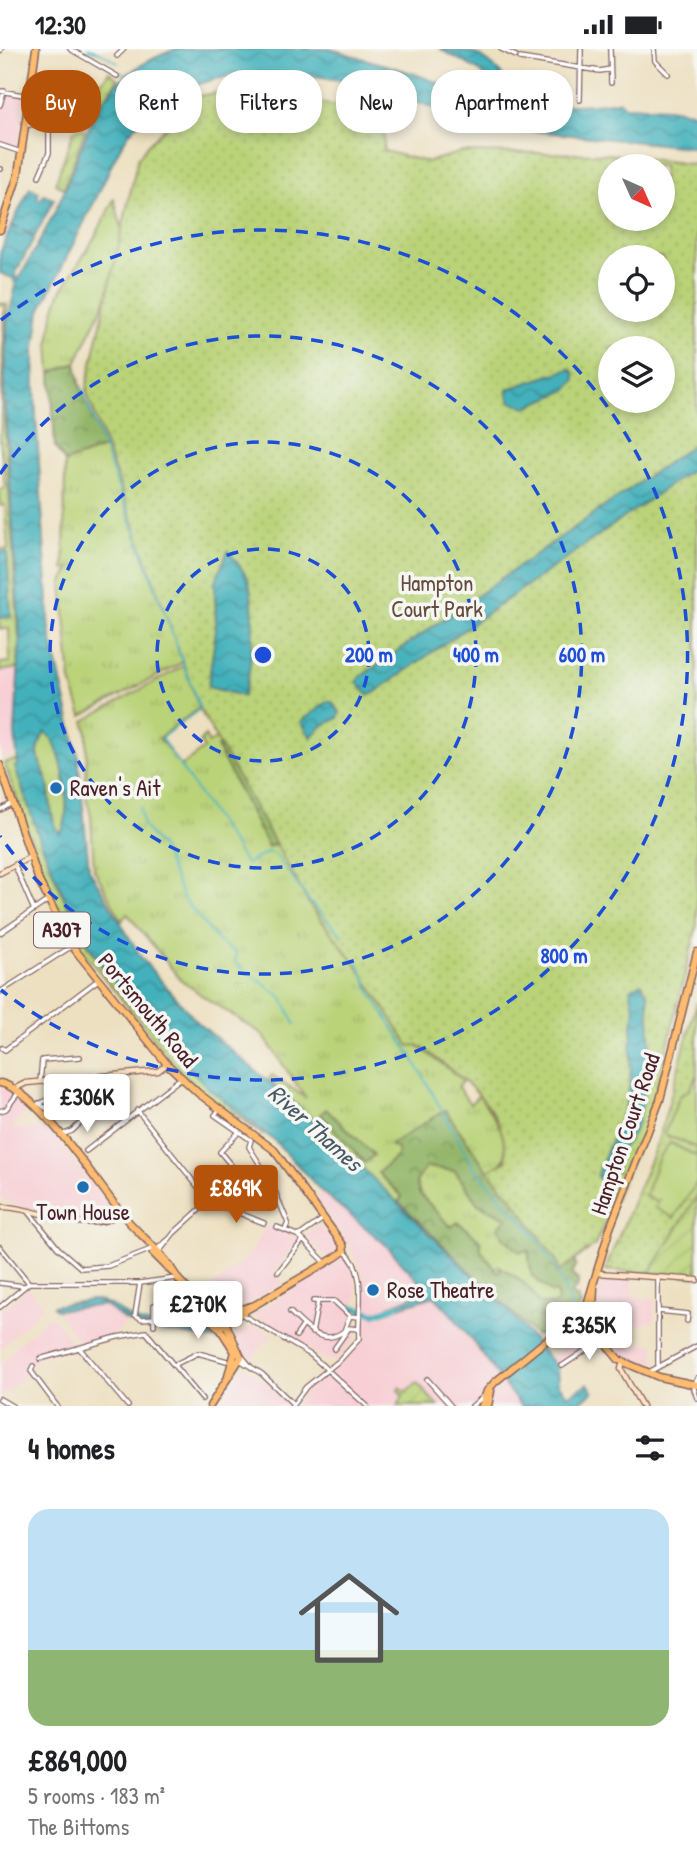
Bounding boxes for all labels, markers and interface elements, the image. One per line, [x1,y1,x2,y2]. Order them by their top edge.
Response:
text: 12:30 [35,7,86,42]
chip: Buy [21,70,101,133]
chip: Rent [115,70,202,133]
chip: Filters [216,70,322,133]
chip: New [336,70,417,133]
chip: Apartment [431,70,573,133]
north arrow [598,154,676,231]
map controls [598,154,675,413]
button: locate [598,245,675,322]
button: layers [598,336,675,413]
park label: Hampton Court Park [391,567,483,624]
text: 200 m [345,640,393,669]
text: 400 m [453,640,499,669]
text: 600 m [559,640,605,669]
centre of rings [251,643,275,667]
place label: Raven's Ait [70,772,162,803]
marker: Raven's Ait [48,780,64,796]
road number: A307 [34,913,90,947]
text: 800 m [540,941,588,970]
street label: Portsmouth Road [91,946,205,1074]
street label: Hampton Court Road [582,1049,667,1219]
pin: £306K [38,1075,136,1134]
water label: River Thames [262,1077,372,1180]
text: £306K [60,1081,114,1112]
pin: £869K [187,1165,285,1225]
text: £869K [210,1172,262,1203]
marker: Town House [75,1179,91,1195]
place label: Town House [36,1196,130,1227]
place label: Rose Theatre [387,1274,495,1305]
pin: £270K [149,1281,247,1341]
marker: Rose Theatre [365,1282,381,1298]
text: £270K [169,1288,227,1319]
pin: £365K [540,1303,638,1362]
text: £365K [562,1309,616,1340]
text: 4 homes [28,1428,115,1468]
icon: filters [631,1429,669,1467]
icon: home [286,1555,412,1681]
text: £869,000 [28,1740,127,1780]
text: 5 rooms · 183 m² [28,1780,165,1811]
text: The Bittoms [28,1811,129,1842]

